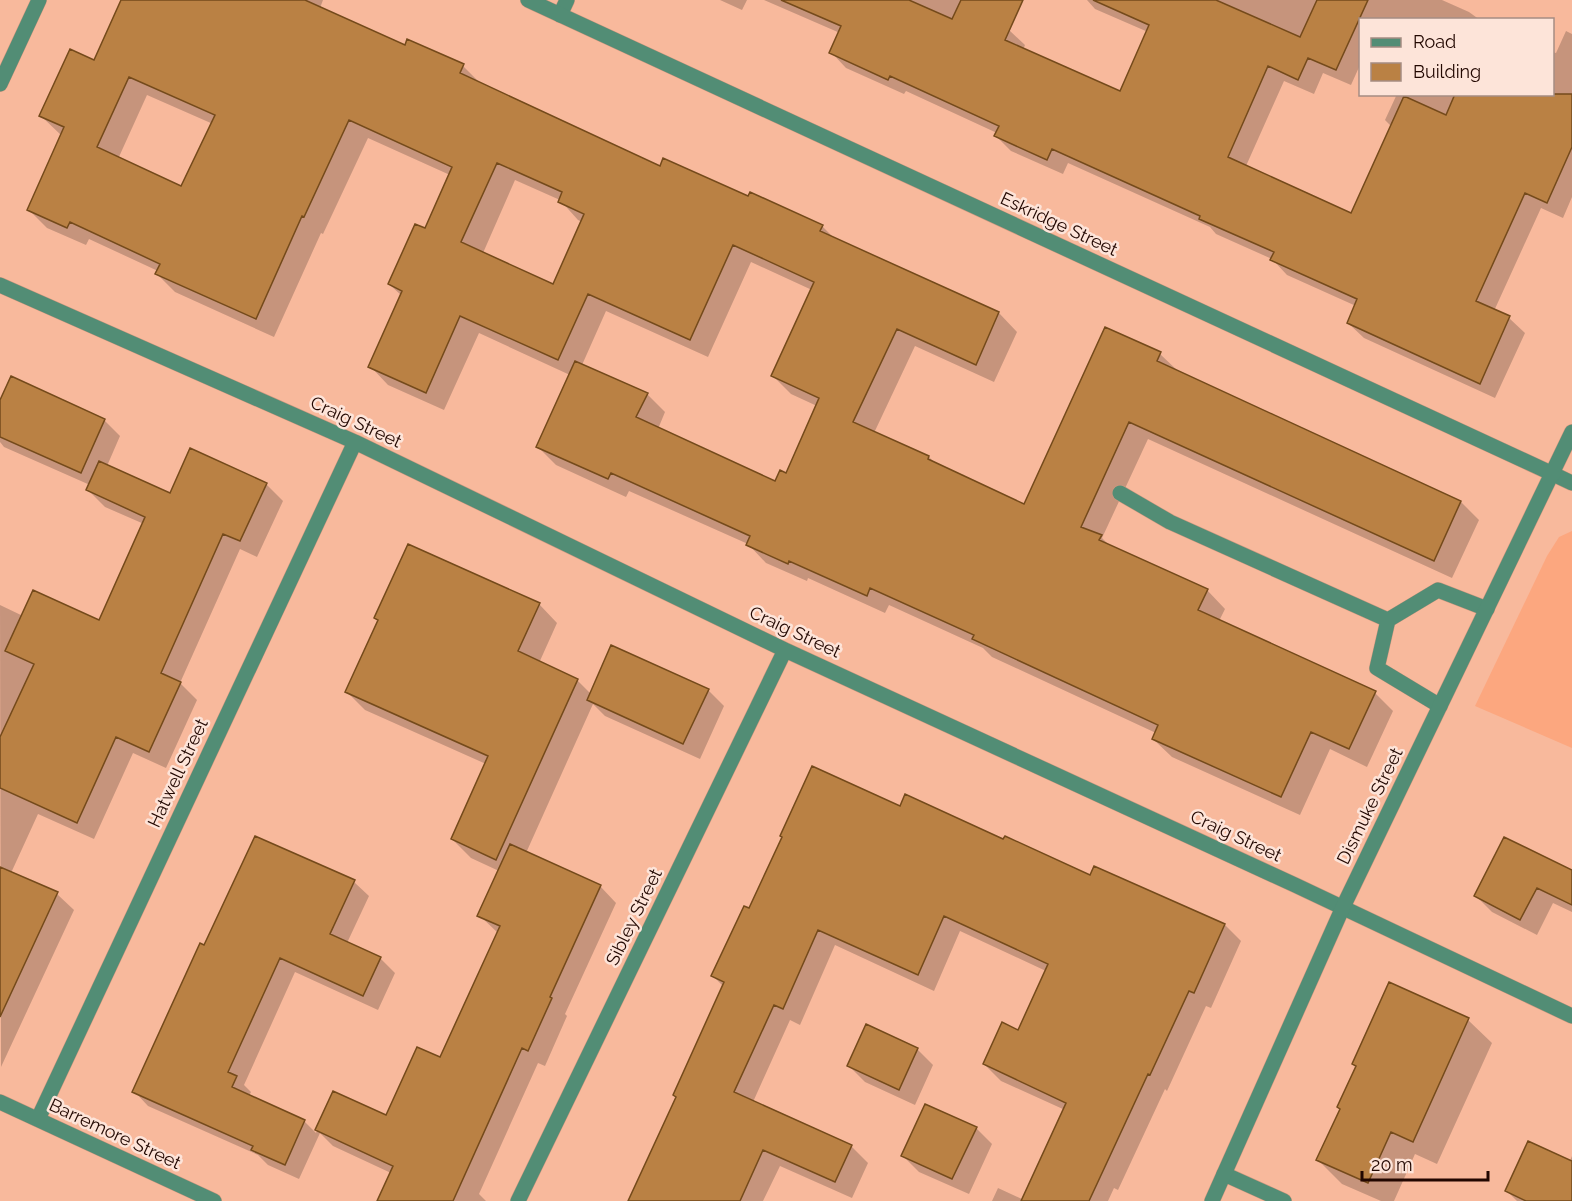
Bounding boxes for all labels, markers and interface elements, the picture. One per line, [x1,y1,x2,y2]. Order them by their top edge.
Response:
legend [1359,18,1554,96]
text: Road [1413,31,1456,52]
text: Building [1413,61,1481,82]
street label: Eskridge Street [997,187,1121,260]
street label: Craig Street [307,391,405,452]
street label: Craig Street [746,601,844,662]
street label: Hatwell Street [143,715,212,831]
street label: Dismuke Street [1332,744,1407,867]
street label: Craig Street [1187,805,1285,866]
street label: Sibley Street [601,865,666,969]
street label: Barremore Street [46,1094,184,1173]
scale bar [1362,1144,1488,1182]
text: 20 m [1371,1154,1413,1175]

